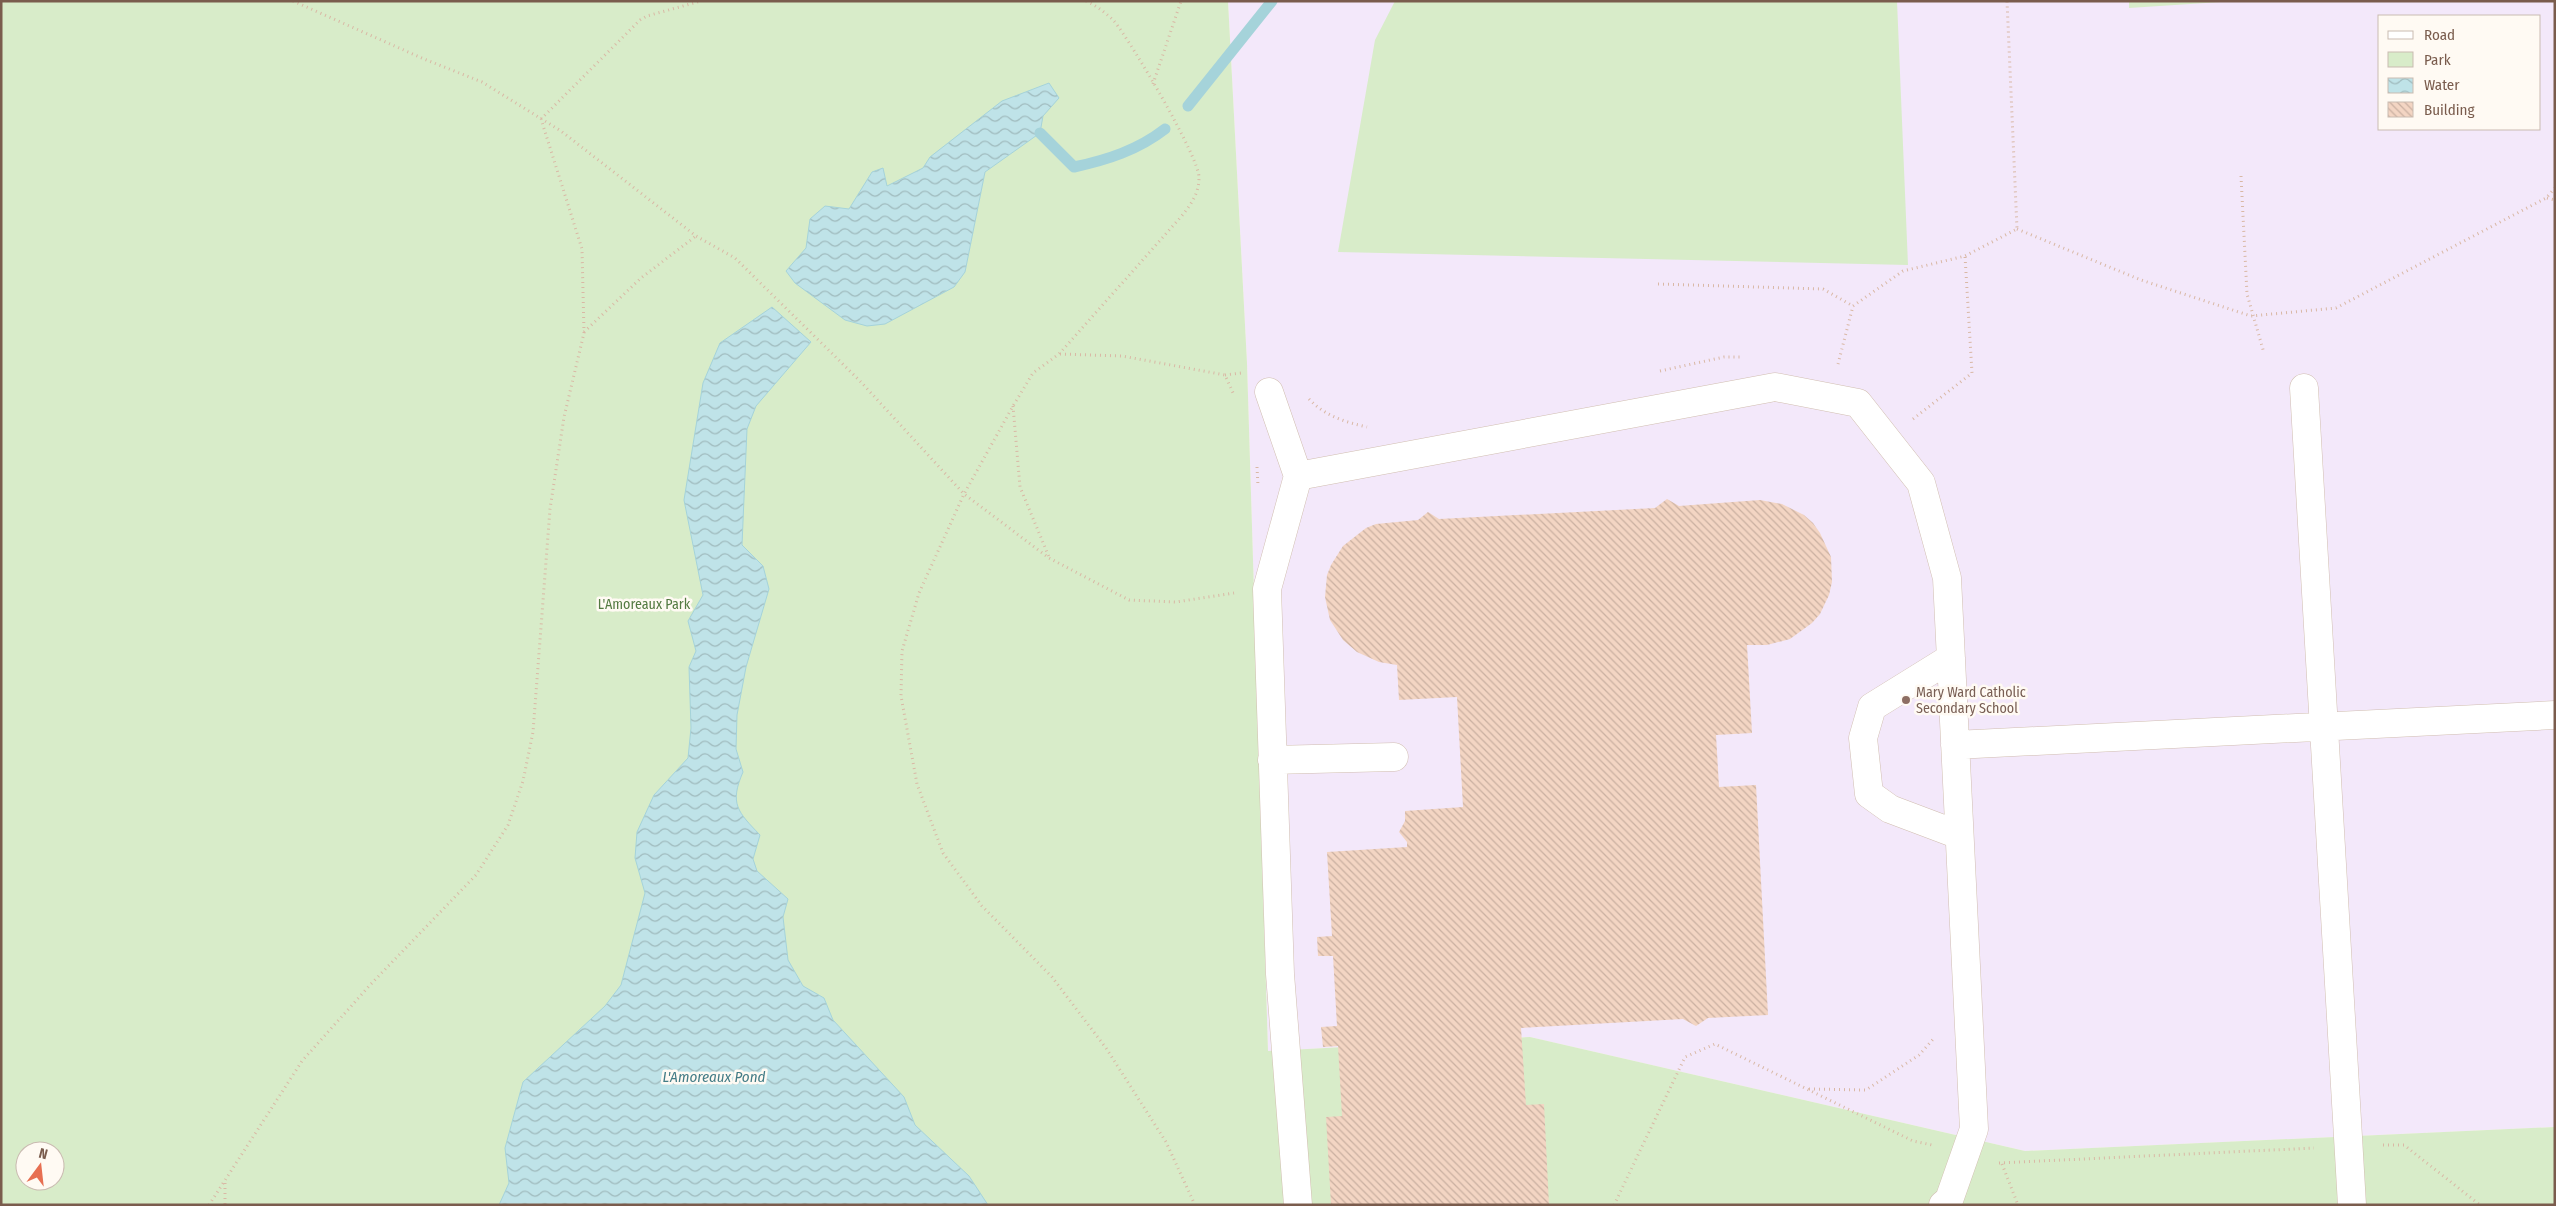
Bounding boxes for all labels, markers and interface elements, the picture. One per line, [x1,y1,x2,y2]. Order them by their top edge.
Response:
legend [2378,15,2541,130]
text: Road [2424,26,2455,44]
text: Park [2424,51,2451,69]
text: Water [2424,76,2460,94]
text: Building [2424,101,2475,119]
park label: L'Amoreaux Park [598,596,691,613]
place label: Mary Ward Catholic Secondary School [1916,684,2026,717]
marker: Mary Ward Catholic Secondary School [1900,694,1912,706]
water label: L'Amoreaux Pond [662,1068,766,1086]
north arrow [15,1141,65,1191]
text: N [37,1145,49,1163]

